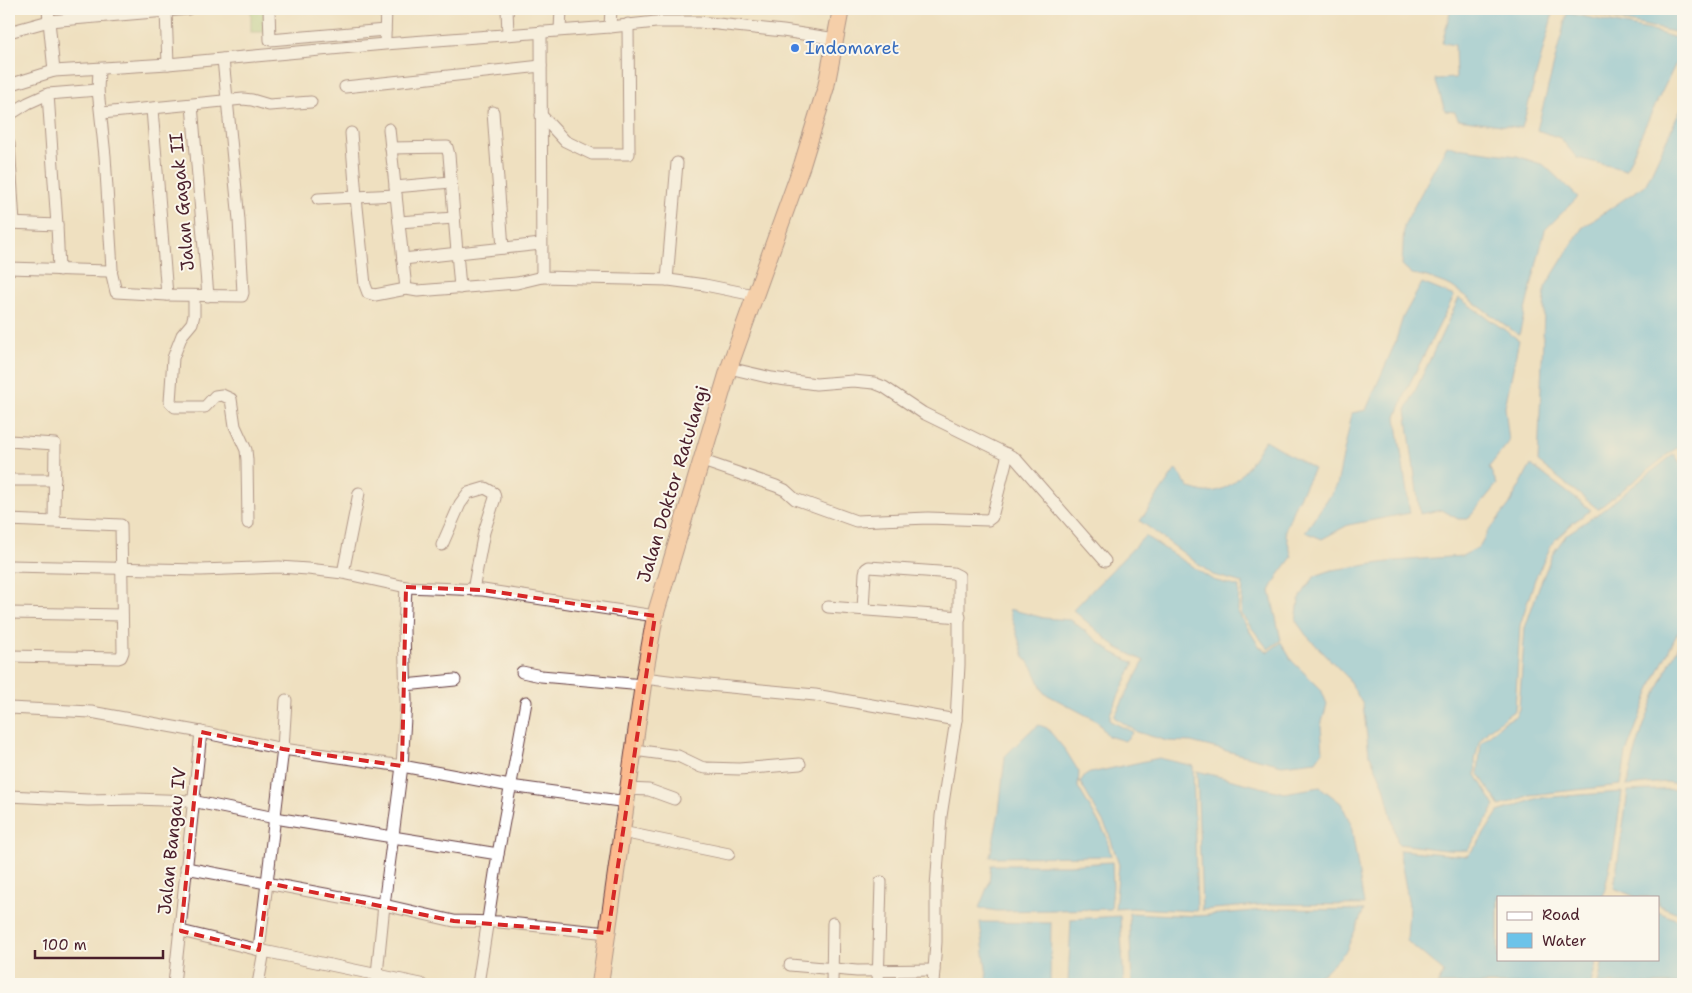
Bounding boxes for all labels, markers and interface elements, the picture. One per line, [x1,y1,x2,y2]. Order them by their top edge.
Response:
place label: Indomaret [805,36,899,60]
marker: Indomaret [789,42,801,54]
street label: Jalan Gagak II [164,132,200,272]
street label: Jalan Doktor Ratulangi [632,383,714,585]
street label: Jalan Bangau IV [152,766,192,916]
legend [1497,896,1660,960]
text: Road [1542,905,1580,925]
scale bar [35,928,162,960]
text: Water [1542,931,1586,951]
text: 100 m [42,935,87,955]

